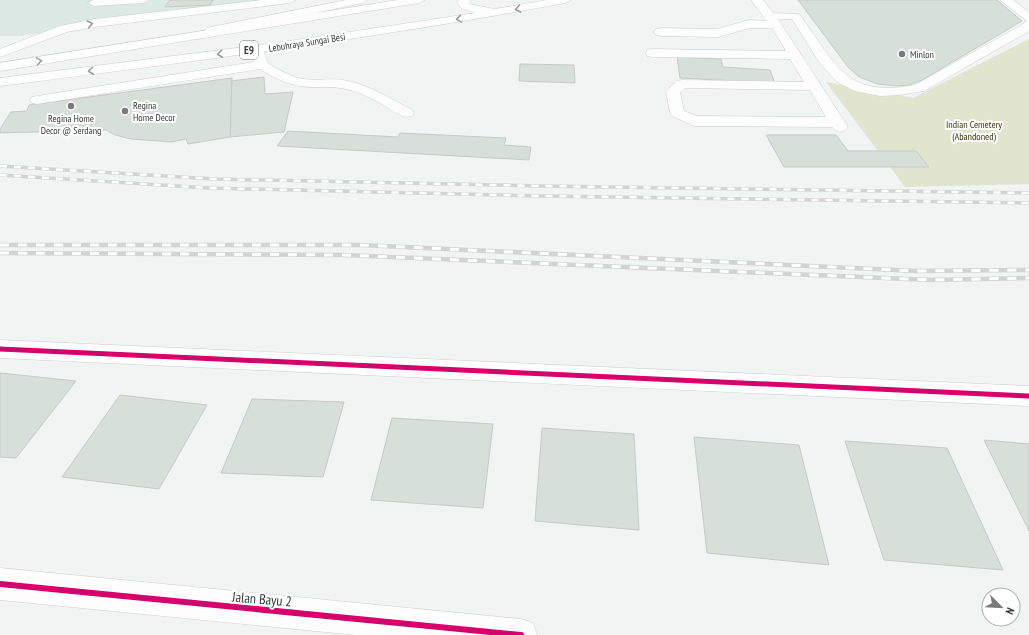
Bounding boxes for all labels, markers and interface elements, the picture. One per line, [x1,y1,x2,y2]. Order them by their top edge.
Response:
one-way arrow [515,4,521,13]
one-way arrow [456,14,462,23]
one-way arrow [87,20,93,29]
street label: Lebuhraya Sungai Besi [268,30,346,55]
road number: E9 [240,41,258,59]
place label: Minlon [910,48,934,61]
one-way arrow [217,49,223,58]
marker: Minlon [897,49,907,59]
one-way arrow [35,57,42,66]
one-way arrow [88,66,94,75]
place label: Regina Home Decor [133,99,175,124]
marker: Regina Home Decor @ Serdang [66,101,76,111]
marker: Regina Home Decor [120,106,130,116]
place label: Regina Home Decor @ Serdang [41,112,101,137]
park label: Indian Cemetery (Abandoned) [946,118,1002,143]
street label: Jalan Bayu 2 [230,587,293,611]
north arrow [981,587,1021,627]
text: N [1003,606,1018,617]

